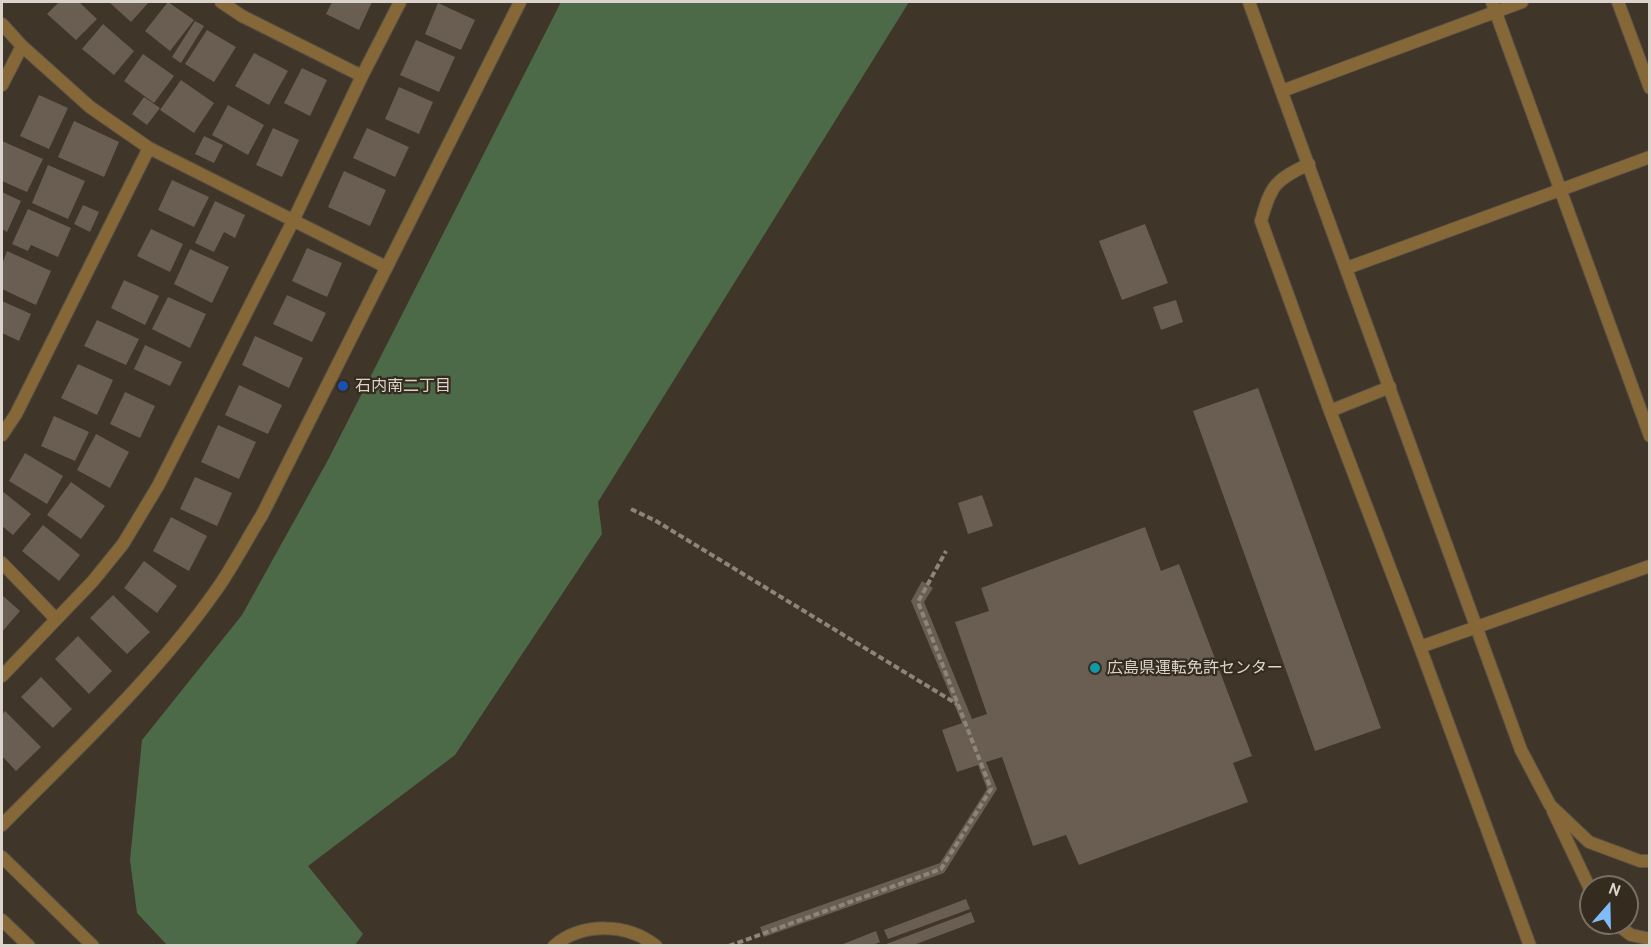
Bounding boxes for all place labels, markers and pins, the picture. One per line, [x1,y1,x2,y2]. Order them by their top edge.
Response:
place label: 石内南二丁目 [355,376,451,396]
marker: 石内南二丁目 [336,379,350,393]
place label: 広島県運転免許センター [1107,658,1283,678]
marker: 広島県運転免許センター [1088,661,1102,675]

